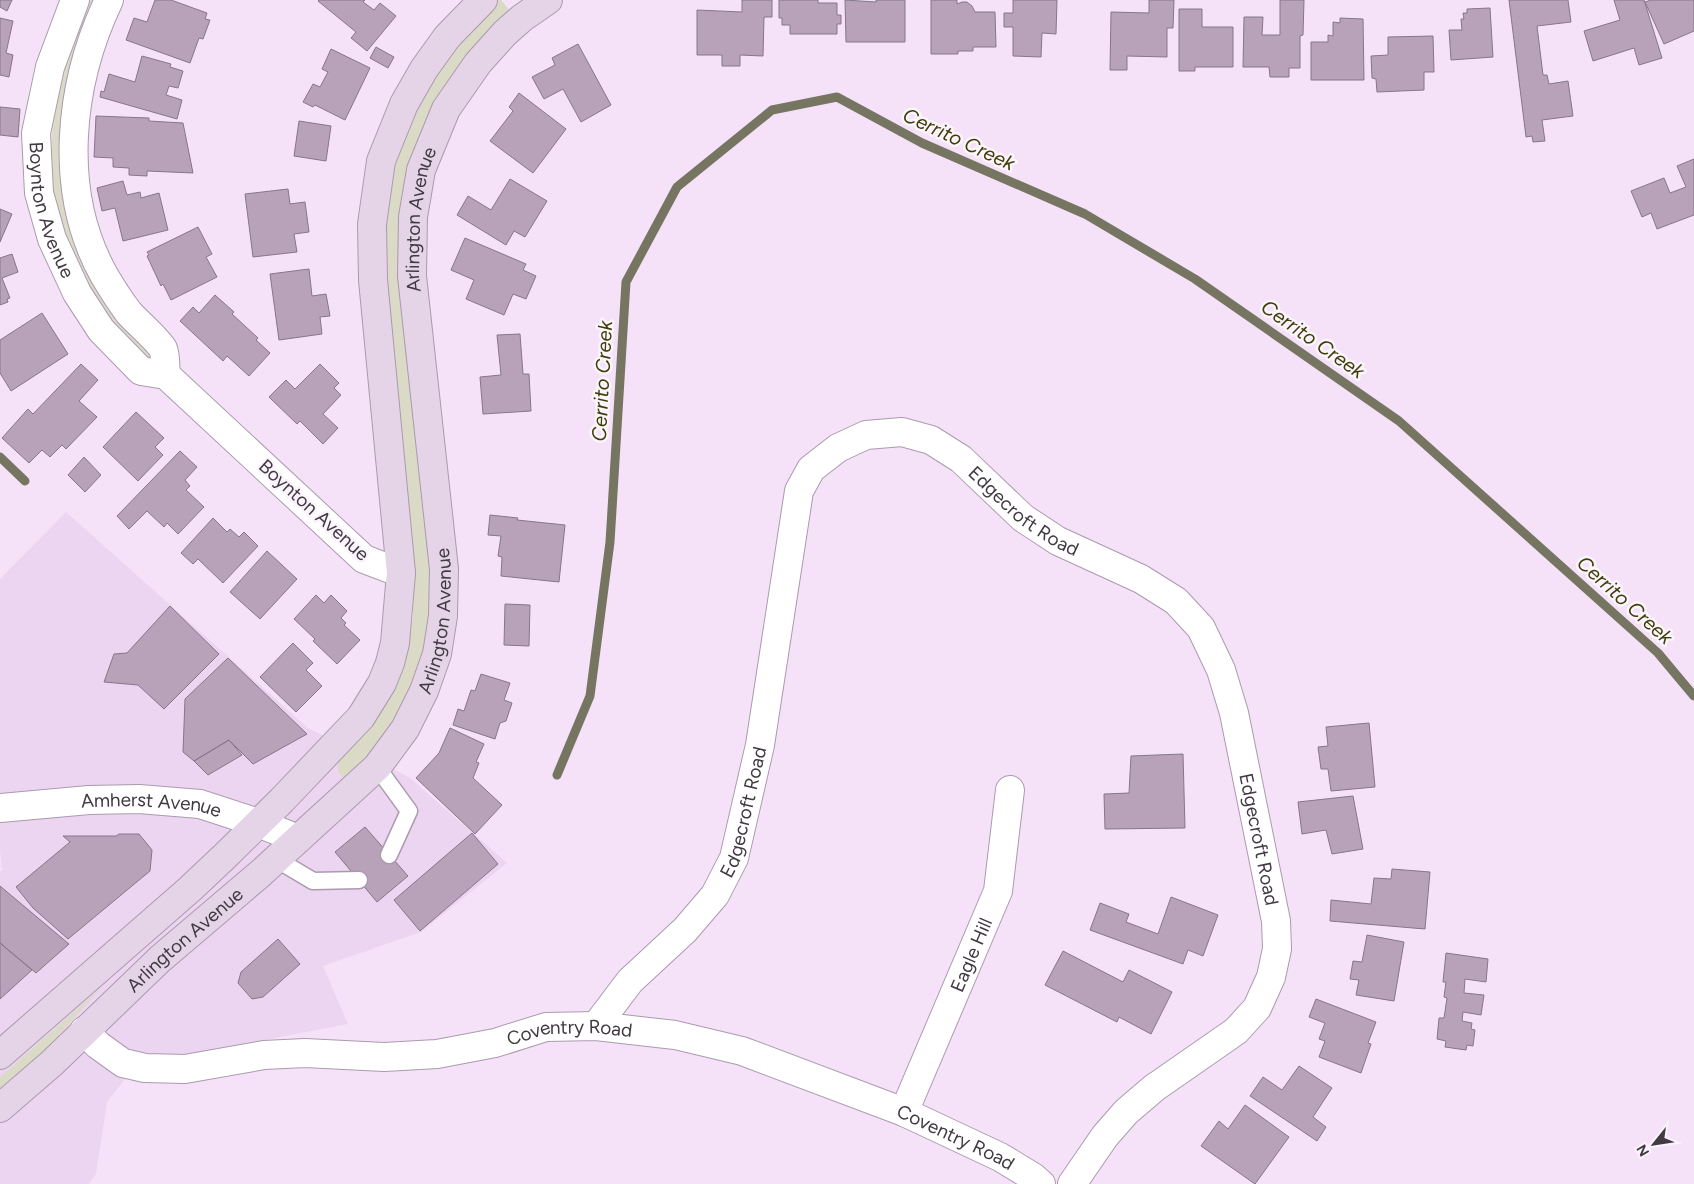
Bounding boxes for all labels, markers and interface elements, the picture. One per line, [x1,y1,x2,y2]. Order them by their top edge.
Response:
water label: Cerrito Creek [899,103,1020,176]
street label: Boynton Avenue [25,141,80,282]
street label: Arlington Avenue [400,143,441,294]
water label: Cerrito Creek [1257,295,1370,384]
water label: Cerrito Creek [587,319,617,442]
street label: Boynton Avenue [254,454,374,566]
street label: Edgecroft Road [964,461,1083,561]
street label: Arlington Avenue [413,547,455,697]
water label: Cerrito Creek [1572,551,1679,650]
street label: Edgecroft Road [715,744,771,881]
street label: Edgecroft Road [1235,771,1284,907]
street label: Amherst Avenue [80,787,225,822]
street label: Arlington Avenue [121,882,247,997]
street label: Eagle Hill [945,914,997,995]
street label: Coventry Road [504,1014,634,1050]
street label: Coventry Road [893,1099,1019,1175]
north arrow [1629,1119,1679,1169]
text: N [1633,1141,1653,1159]

